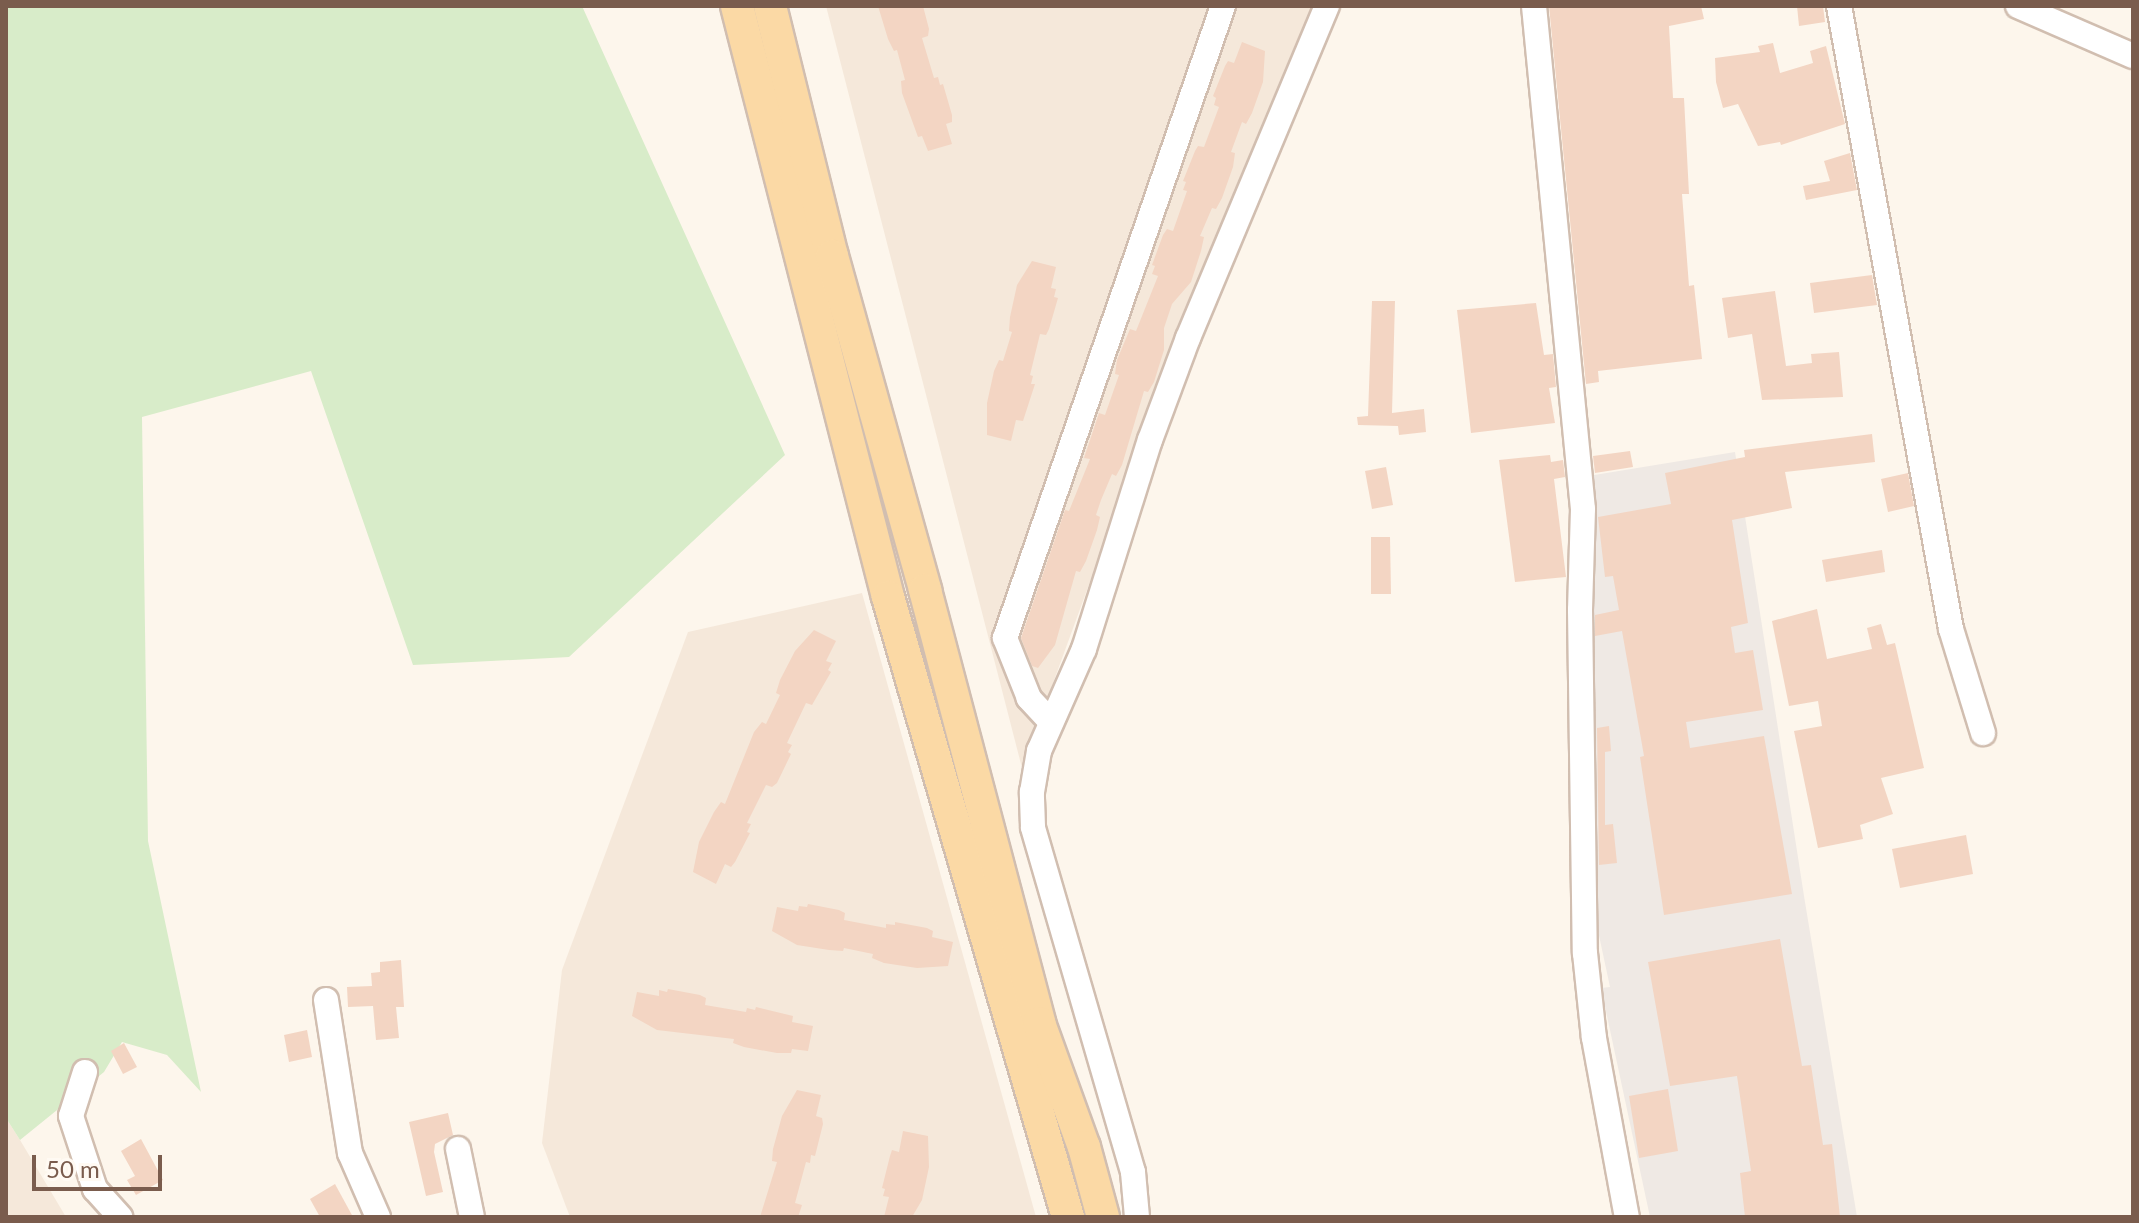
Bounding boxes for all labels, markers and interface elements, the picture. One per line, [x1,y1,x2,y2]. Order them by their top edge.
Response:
scale bar [36,1139,166,1189]
text: 50 m [46,1154,100,1183]

